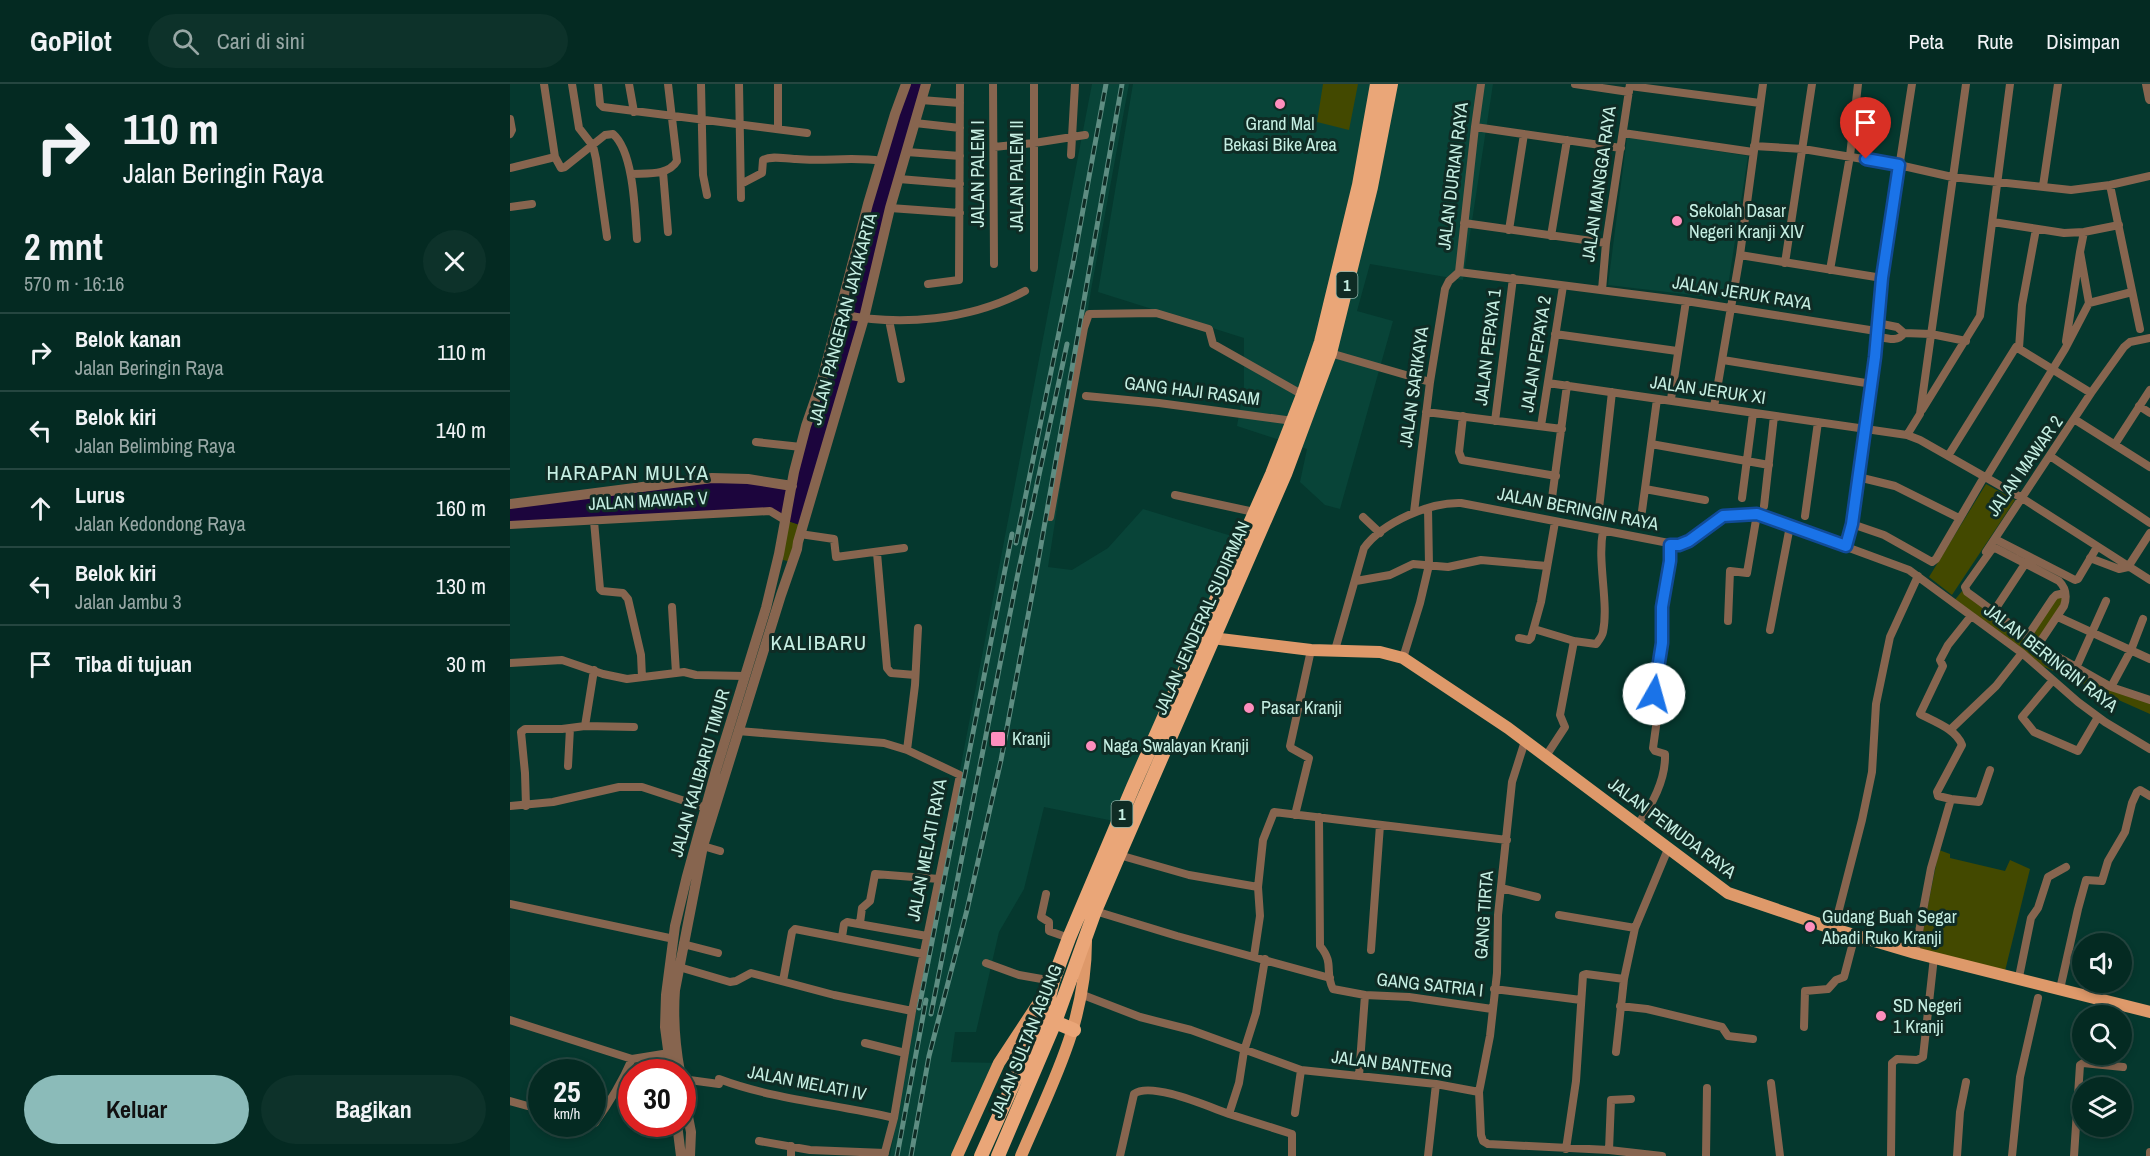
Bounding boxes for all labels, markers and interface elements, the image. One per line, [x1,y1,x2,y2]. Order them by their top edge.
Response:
search box [148,14,568,68]
text: GoPilot [30,22,112,60]
icon: search [169,25,202,58]
text: Cari di sini [217,26,305,56]
text: Peta [1908,27,1944,56]
text: Rute [1977,27,2013,56]
text: Disimpan [2046,27,2120,56]
marker: Grand Mal Bekasi Bike Area [1273,97,1287,111]
pin [1840,97,1891,159]
street label: JALAN DURIAN RAYA [1431,100,1474,251]
text: 110 m [123,101,219,157]
street label: JALAN MANGGA RAYA [1575,104,1622,263]
icon: arrive [1849,106,1882,139]
icon: right [24,108,102,186]
place label: Grand Mal Bekasi Bike Area [1223,111,1337,157]
street label: JALAN PALEM I [965,120,990,228]
street label: JALAN PALEM II [1004,120,1029,232]
text: Jalan Beringin Raya [123,155,324,191]
place label: Sekolah Dasar Negeri Kranji XIV [1689,198,1804,244]
street label: JALAN PANGERAN JAYAKARTA [802,210,883,428]
marker: Sekolah Dasar Negeri Kranji XIV [1670,214,1684,228]
text: 2 mnt [24,223,103,271]
button: close [423,230,486,293]
street label: JALAN JERUK RAYA [1671,269,1814,316]
text: 570 m · 16:16 [24,270,124,297]
road number: 1 [1336,272,1358,298]
street label: JALAN PEPAYA 1 [1468,286,1507,407]
street label: JALAN PEPAYA 2 [1514,294,1557,414]
text: Belok kanan [75,324,181,354]
street label: JALAN SARIKAYA [1393,325,1434,449]
icon: right [24,336,57,369]
text: 110 m [437,337,486,367]
text: Jalan Beringin Raya [75,354,224,381]
street label: JALAN JERUK XI [1649,369,1767,410]
street label: GANG HAJI RASAM [1123,370,1261,411]
text: Belok kiri [75,402,156,432]
street label: JALAN MAWAR 2 [1981,410,2069,521]
icon: left [24,414,57,447]
text: 140 m [436,415,486,445]
text: Jalan Belimbing Raya [75,432,235,459]
district label: HARAPAN MULYA [546,458,710,487]
text: Lurus [75,480,125,510]
street label: JALAN BERINGIN RAYA [1495,481,1661,536]
street label: JALAN MAWAR V [588,485,708,516]
icon: ahead [24,492,57,525]
text: 160 m [436,493,486,523]
text: Jalan Kedondong Raya [75,510,246,537]
street label: JALAN JENDERAL SUDIRMAN [1148,517,1256,719]
text: Belok kiri [75,558,156,588]
icon: left [24,570,57,603]
text: 130 m [436,571,486,601]
text: Jalan Jambu 3 [75,588,182,615]
street label: JALAN BERINGIN RAYA [1979,597,2124,718]
district label: KALIBARU [770,628,868,657]
icon: arrive [24,648,57,681]
text: Tiba di tujuan [75,649,192,679]
text: 30 m [446,649,486,679]
position arrow [1622,662,1686,726]
street label: JALAN KALIBARU TIMUR [664,686,736,860]
place label: Pasar Kranji [1261,695,1342,720]
marker: Pasar Kranji [1242,701,1256,715]
place label: Kranji [1012,726,1051,751]
marker: Kranji [989,730,1007,748]
place label: Naga Swalayan Kranji [1103,733,1249,758]
marker: Naga Swalayan Kranji [1084,739,1098,753]
street label: JALAN PEMUDA RAYA [1603,771,1742,884]
street label: JALAN MELATI RAYA [900,776,953,923]
road number: 1 [1112,801,1132,827]
street label: GANG TIRTA [1468,870,1499,960]
place label: Gudang Buah Segar Abadi Ruko Kranji [1821,904,1957,950]
marker: Gudang Buah Segar Abadi Ruko Kranji [1803,920,1817,934]
map controls [2072,933,2132,1137]
button: sound [2072,933,2132,993]
street label: JALAN SULTAN AGUNG [983,960,1068,1121]
street label: GANG SATRIA I [1375,966,1485,1003]
place label: SD Negeri 1 Kranji [1893,993,1962,1039]
button: search [2072,1005,2132,1065]
marker: SD Negeri 1 Kranji [1874,1009,1888,1023]
street label: JALAN BANTENG [1330,1044,1454,1083]
speed limit sign: 30 [618,1059,696,1137]
street label: JALAN MELATI IV [746,1059,869,1106]
text: 25 [553,1071,581,1111]
button: Keluar [24,1075,249,1144]
button: Bagikan [261,1075,486,1144]
button: layers [2072,1077,2132,1137]
text: km/h [554,1103,580,1124]

